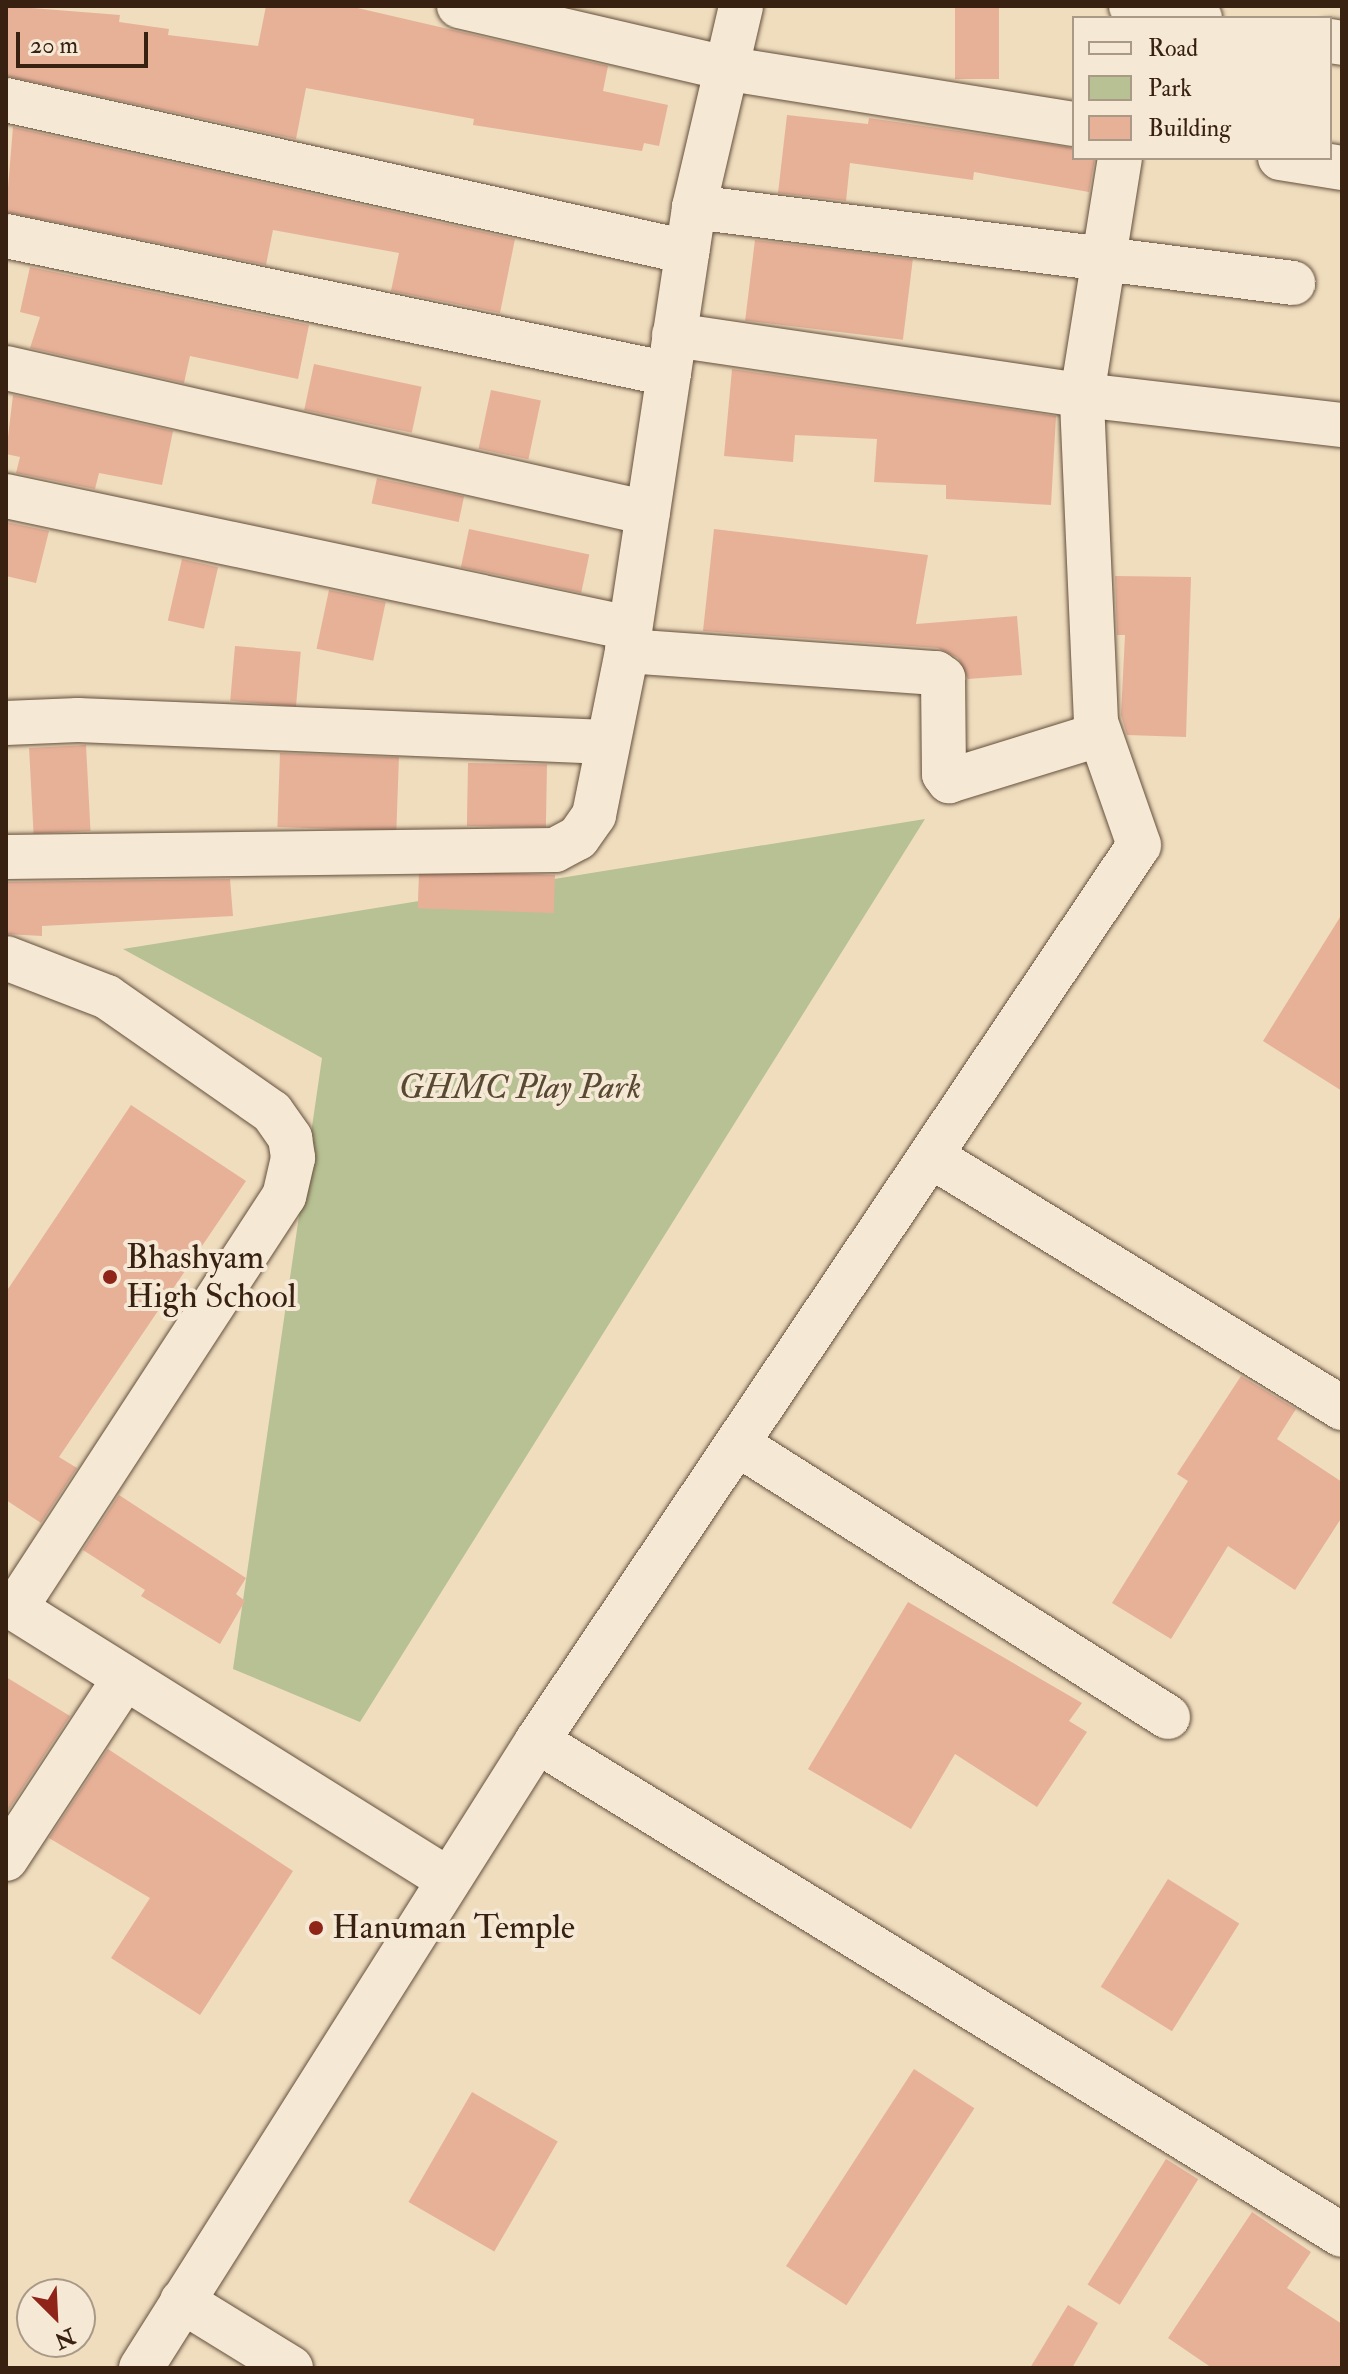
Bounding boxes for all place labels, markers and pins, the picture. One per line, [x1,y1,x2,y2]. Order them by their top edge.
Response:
place label: Bhashyam High School [126,1237,296,1316]
marker: Bhashyam High School [101,1268,119,1286]
place label: Hanuman Temple [332,1908,575,1948]
marker: Hanuman Temple [307,1919,325,1937]

